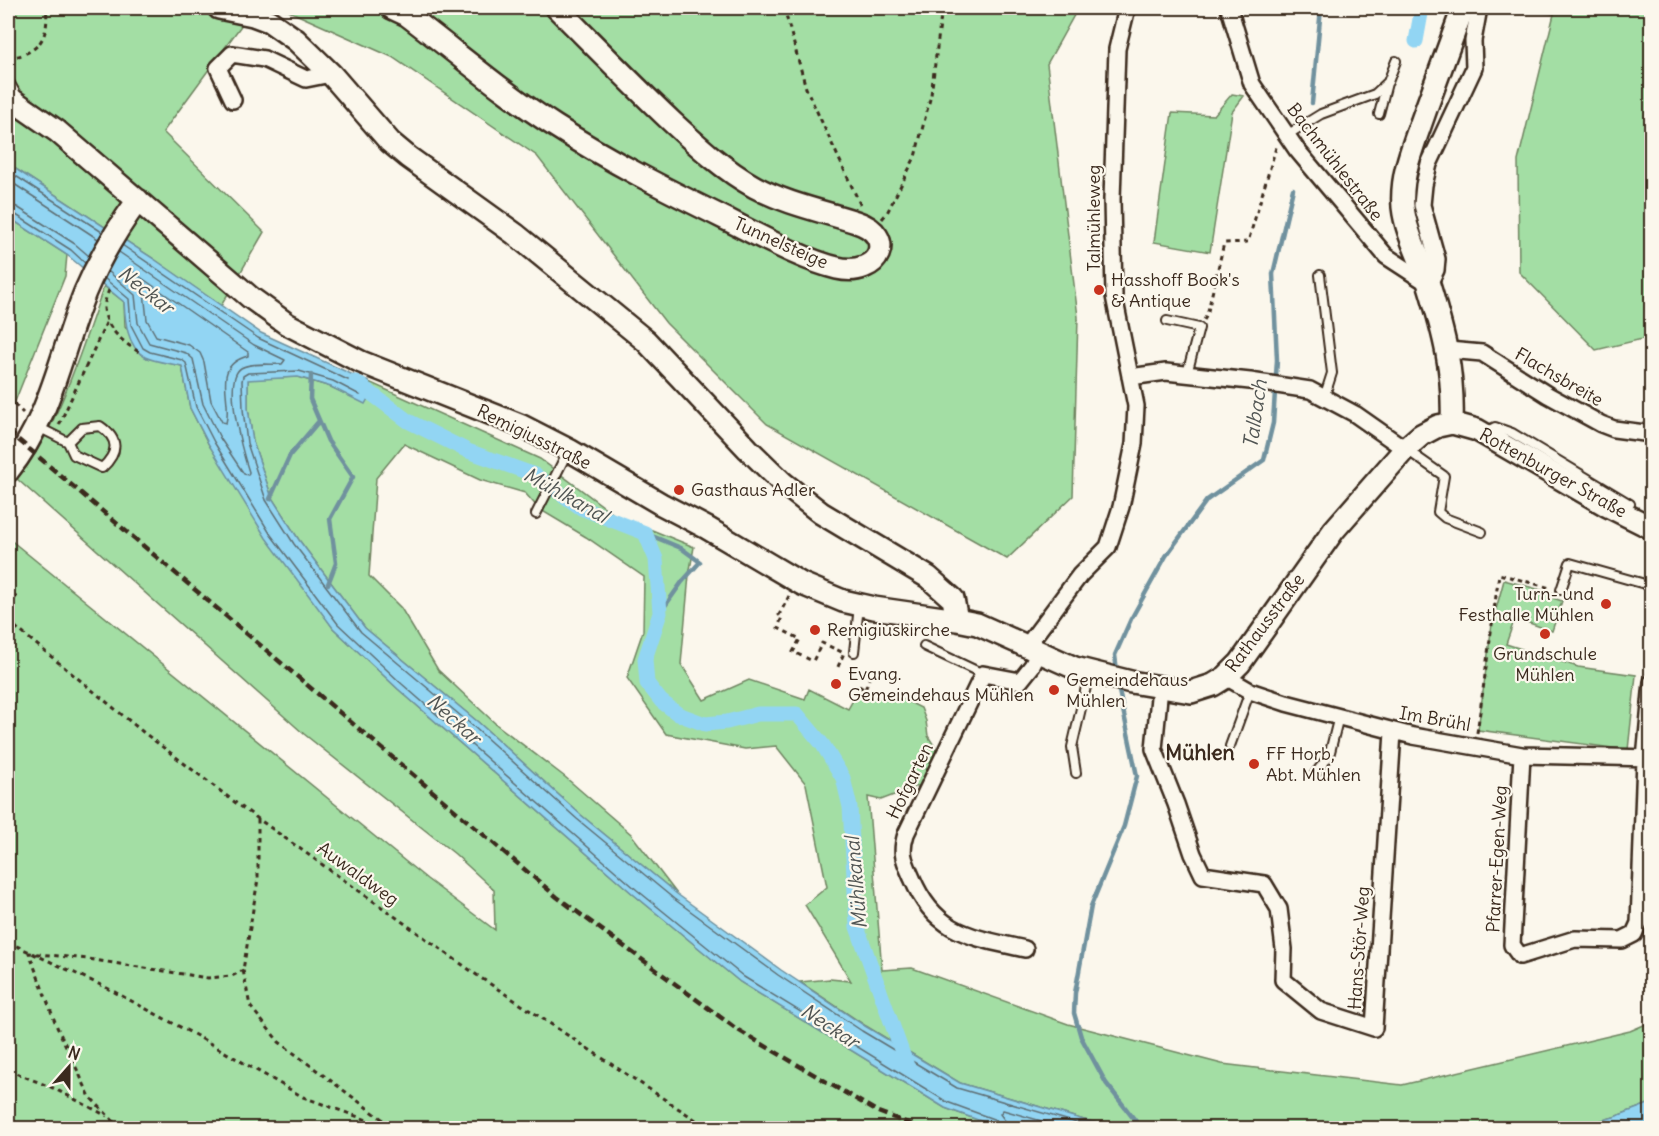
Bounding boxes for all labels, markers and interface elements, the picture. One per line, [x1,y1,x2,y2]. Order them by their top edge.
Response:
street label: Bachmühlestraße [1282,98,1388,225]
street label: Talmühleweg [1082,165,1105,271]
street label: Tunnelsteige [730,212,832,274]
water label: Neckar [113,260,182,321]
place label: Hasshoff Book's & Antique [1111,268,1240,312]
marker: Hasshoff Book's & Antique [1092,283,1106,297]
street label: Flachsbreite [1511,342,1608,411]
water label: Talbach [1237,378,1272,450]
street label: Remigiusstraße [473,399,595,474]
street label: Rottenburger Straße [1476,423,1631,523]
water label: Mühlkanal [520,461,615,529]
place label: Gasthaus Adler [691,478,816,501]
marker: Gasthaus Adler [672,483,686,497]
street label: Rathausstraße [1220,569,1309,677]
place label: Turn- und Festhalle Mühlen [1459,582,1594,626]
marker: Turn- und Festhalle Mühlen [1599,597,1613,611]
place label: Remigiuskirche [827,618,950,641]
marker: Remigiuskirche [808,623,822,637]
marker: Grundschule Mühlen [1538,627,1552,641]
place label: Grundschule Mühlen [1493,642,1597,686]
place label: Evang. Gemeindehaus Mühlen [848,662,1034,706]
place label: Gemeindehaus Mühlen [1066,668,1188,712]
marker: Evang. Gemeindehaus Mühlen [829,677,843,691]
marker: Gemeindehaus Mühlen [1047,683,1061,697]
water label: Neckar [422,688,489,751]
street label: Im Brühl [1398,701,1472,736]
street label: Hofgarten [881,739,938,823]
district label: Mühlen [1165,739,1235,766]
place label: FF Horb, Abt. Mühlen [1266,742,1361,786]
marker: FF Horb, Abt. Mühlen [1247,757,1261,771]
street label: Pfarrer-Egen-Weg [1481,785,1512,933]
water label: Mühlkanal [839,833,872,930]
street label: Auwaldweg [313,836,403,911]
street label: Hans-Stör-Weg [1343,885,1374,1010]
water label: Neckar [797,998,866,1055]
north arrow [39,1037,99,1097]
text: N [66,1042,83,1064]

